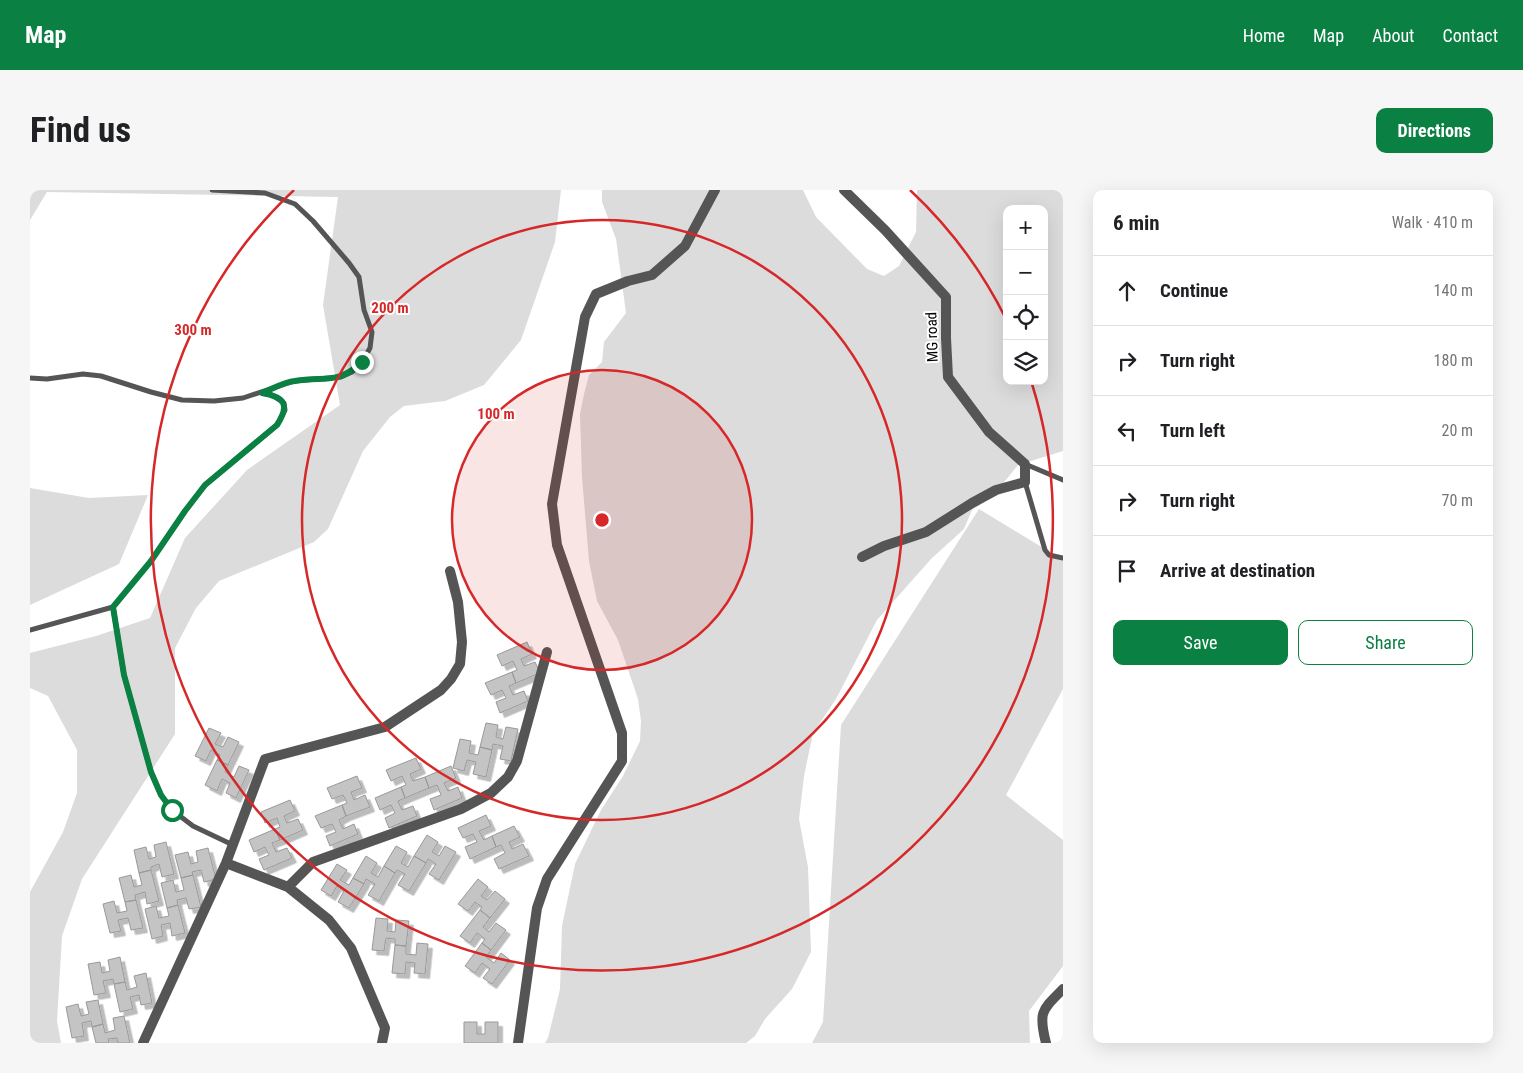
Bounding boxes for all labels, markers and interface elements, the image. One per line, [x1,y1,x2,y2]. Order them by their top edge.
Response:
text: Map [25,21,66,49]
text: Home [1243,25,1285,46]
text: Map [1313,25,1344,46]
text: About [1372,25,1414,46]
text: Contact [1442,25,1498,46]
button: Directions [1376,108,1493,153]
text: Find us [30,110,131,151]
map controls [1003,205,1048,385]
button: + [1003,205,1048,250]
text: 6 min [1113,211,1160,235]
text: Walk · 410 m [1392,213,1473,232]
button: − [1003,250,1048,295]
icon: ahead [1113,277,1141,305]
text: Continue [1160,279,1228,302]
text: 140 m [1434,281,1473,300]
button: locate [1003,295,1048,340]
text: 200 m [371,299,409,317]
street label: MG road [922,312,942,362]
text: 300 m [174,321,212,339]
button: layers [1003,340,1048,385]
icon: right [1113,347,1141,375]
text: Turn right [1160,349,1235,372]
route end [351,351,374,374]
text: 180 m [1434,351,1473,370]
text: 100 m [477,405,515,423]
icon: left [1113,417,1141,445]
text: Turn left [1160,419,1225,442]
text: 20 m [1441,421,1473,440]
icon: right [1113,487,1141,515]
text: Turn right [1160,489,1235,512]
text: 70 m [1441,491,1473,510]
centre of rings [593,511,611,529]
icon: arrive [1113,557,1141,585]
text: Arrive at destination [1160,559,1315,582]
button: Save [1113,620,1288,665]
button: Share [1298,620,1473,665]
route start [161,799,184,822]

